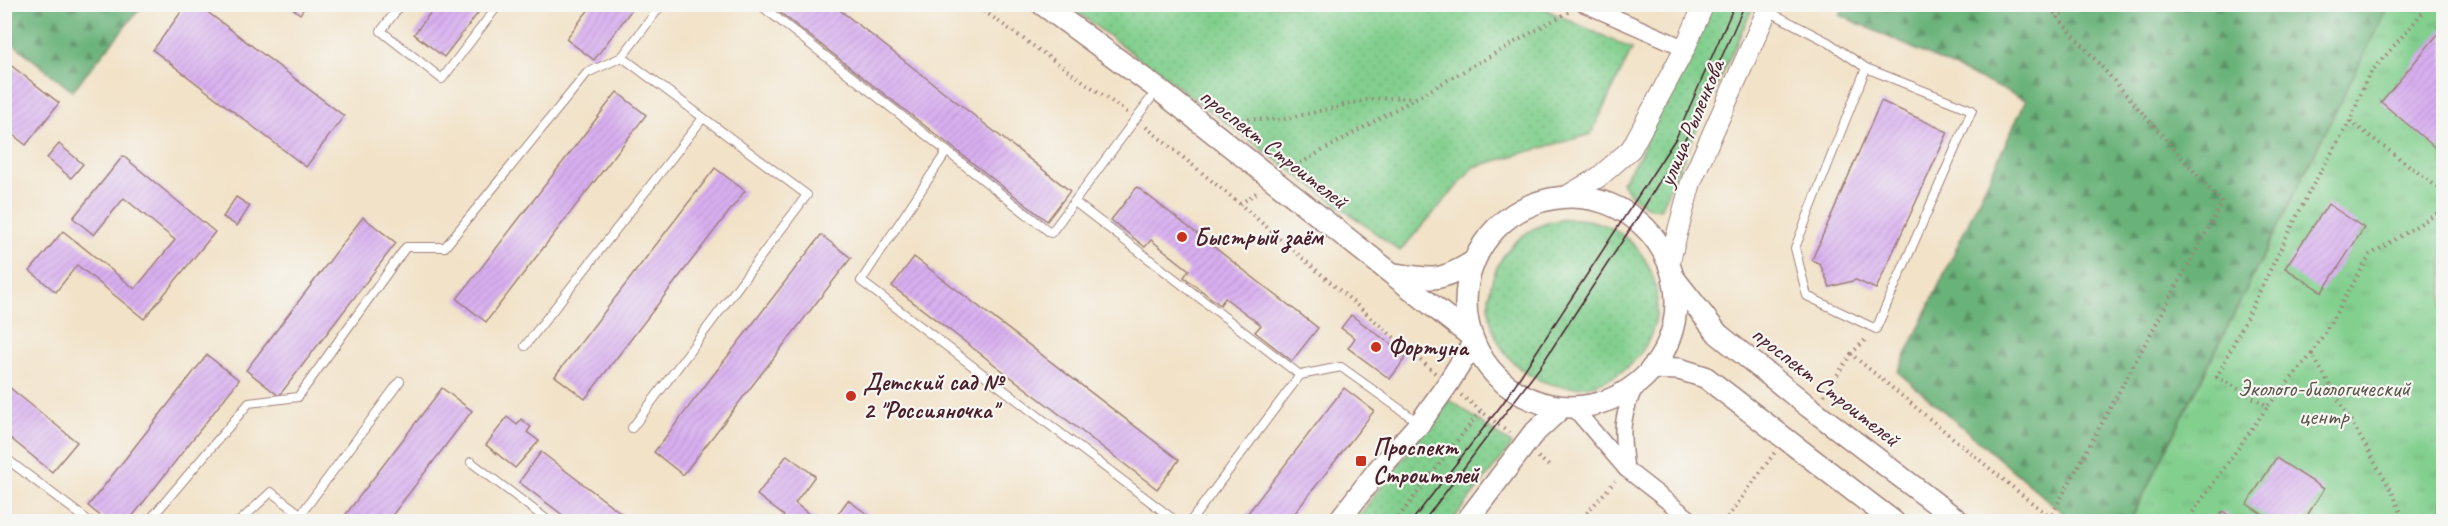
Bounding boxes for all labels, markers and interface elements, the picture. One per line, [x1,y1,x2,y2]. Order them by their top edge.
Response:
street label: улица Рыленкова [1650,53,1732,193]
street label: проспект Строителей [1194,81,1356,217]
place label: Быстрый заём [1194,222,1325,253]
marker: Быстрый заём [1175,230,1189,244]
street label: проспект Строителей [1746,319,1908,455]
place label: Фортуна [1388,332,1470,362]
marker: Фортуна [1369,340,1383,354]
place label: Детский сад № 2 "Россияночка" [863,367,1007,425]
park label: Эколого-биологический центр [2238,373,2412,431]
marker: Детский сад № 2 "Россияночка" [844,389,858,403]
place label: Проспект Строителей [1373,432,1481,490]
marker: Проспект Строителей [1354,454,1368,468]

